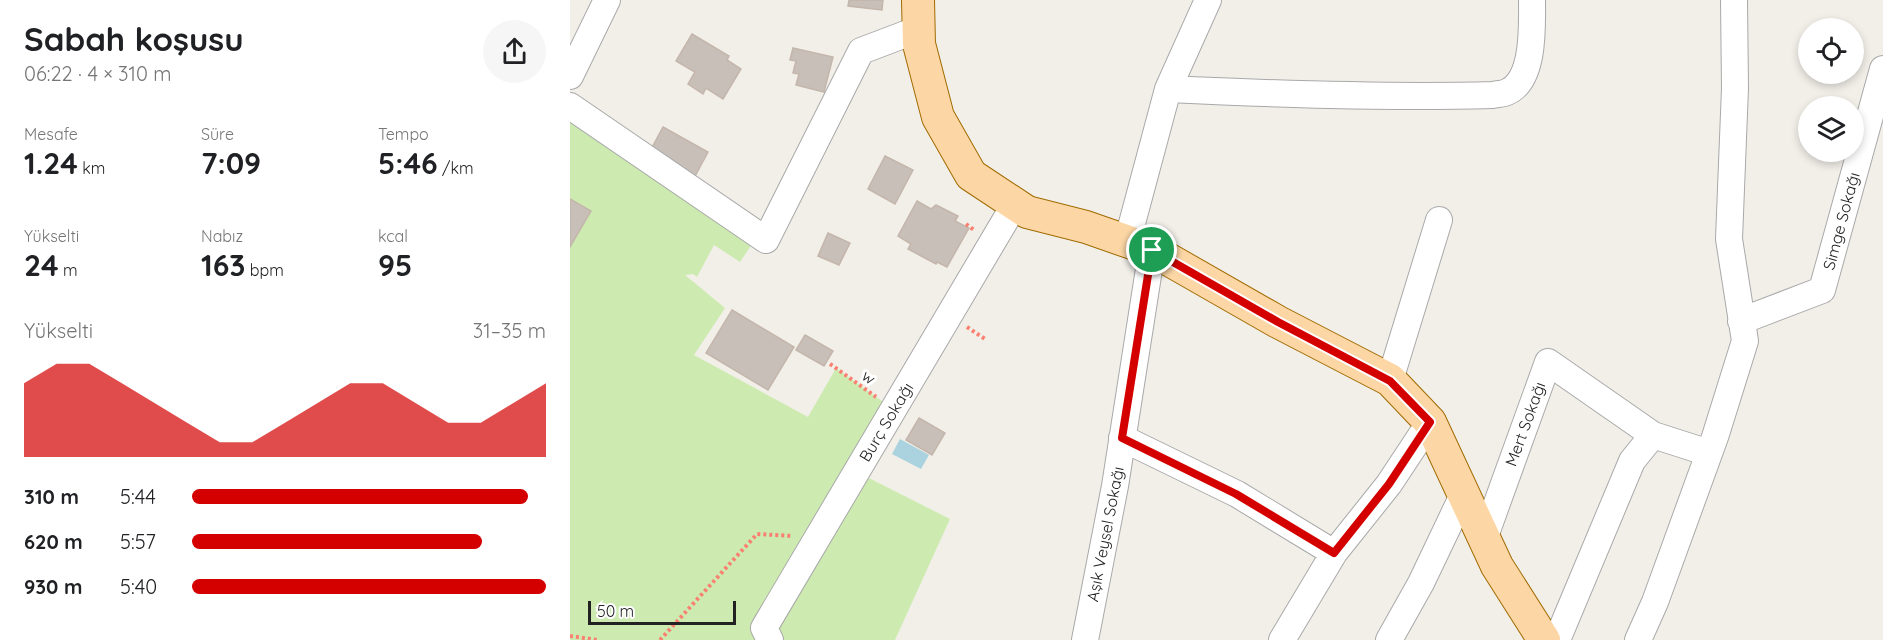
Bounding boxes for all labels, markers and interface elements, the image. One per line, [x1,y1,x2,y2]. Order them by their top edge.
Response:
text: Sabah koşusu [24,18,244,59]
map controls [1798,18,1864,162]
button: locate [1798,18,1864,84]
button: share [483,20,546,83]
text: 06:22 · 4 × 310 m [24,61,172,86]
button: layers [1798,96,1864,162]
text: Mesafe [24,124,78,144]
text: Süre [201,124,234,144]
text: Tempo [378,124,429,144]
text: 1.24 [24,144,78,182]
text: 7:09 [201,144,261,182]
text: 5:46 [378,144,438,182]
text: km [78,158,105,178]
text: /km [438,158,474,178]
street label: Simge Sokağı [1818,170,1864,272]
pin [1126,224,1177,275]
text: Yükselti [24,226,79,246]
text: Nabız [201,226,243,246]
text: kcal [378,226,408,246]
icon: arrive [1135,233,1168,266]
text: 24 [24,246,59,284]
text: 163 [201,246,245,284]
text: 95 [378,246,412,284]
text: m [59,260,78,280]
text: bpm [245,260,284,280]
text: Yükselti [24,318,93,343]
text: 31–35 m [473,318,546,343]
street label: w [858,365,880,389]
street label: Burç Sokağı [855,379,917,465]
street label: Mert Sokağı [1500,379,1550,469]
street label: Aşık Veysel Sokağı [1082,465,1128,603]
text: 310 m [24,484,79,509]
text: 5:44 [120,484,156,509]
text: 620 m [24,529,83,554]
text: 5:57 [120,529,156,554]
text: 930 m [24,574,82,599]
text: 5:40 [120,574,157,599]
scale bar [588,598,736,626]
text: 50 m [597,601,634,621]

